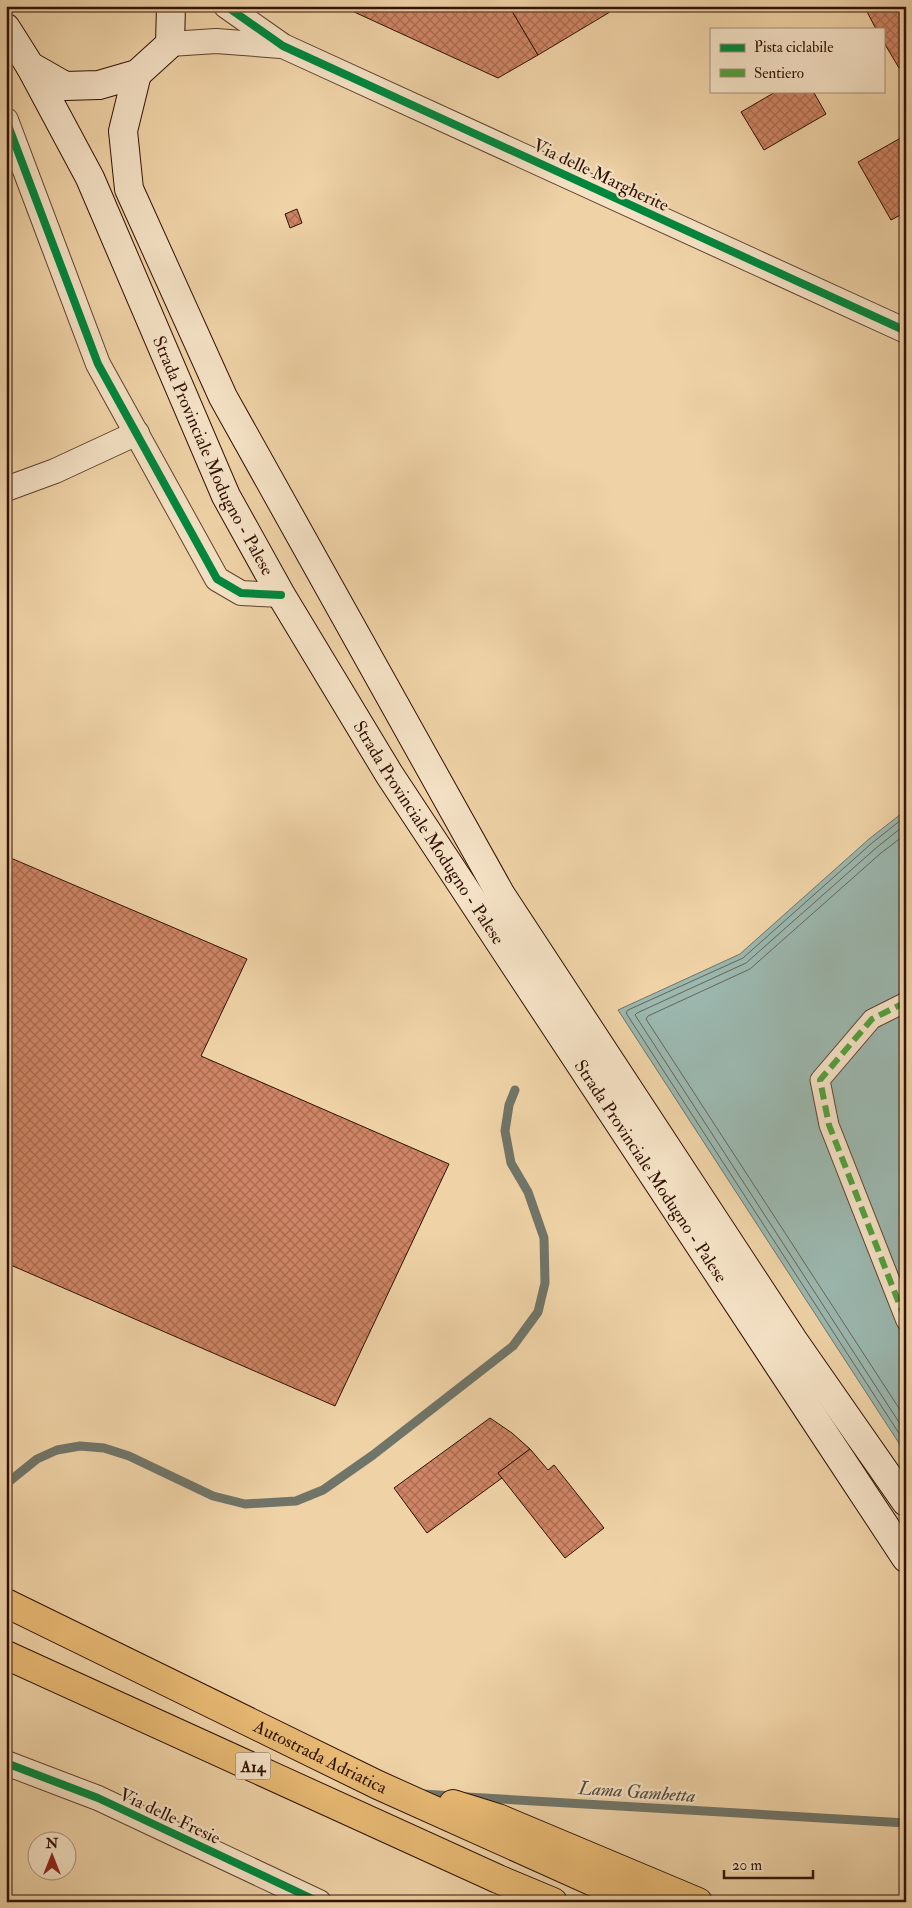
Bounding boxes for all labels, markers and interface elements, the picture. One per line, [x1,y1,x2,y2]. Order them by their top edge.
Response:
legend [710,28,884,92]
text: Pista ciclabile [754,38,833,57]
text: Sentiero [754,64,804,83]
street label: Via delle Margherite [529,134,673,217]
street label: Strada Provinciale Modugno - Palese [147,333,279,580]
street label: Strada Provinciale Modugno - Palese [348,717,510,949]
street label: Strada Provinciale Modugno - Palese [569,1056,732,1288]
street label: Autostrada Adriatica [249,1714,391,1800]
road number: A14 [236,1752,270,1780]
water label: Lama Gambetta [576,1776,697,1808]
street label: Via delle Fresie [116,1783,224,1850]
north arrow [28,1830,78,1880]
text: N [45,1835,59,1852]
scale bar [724,1848,813,1880]
text: 20 m [732,1856,762,1875]

